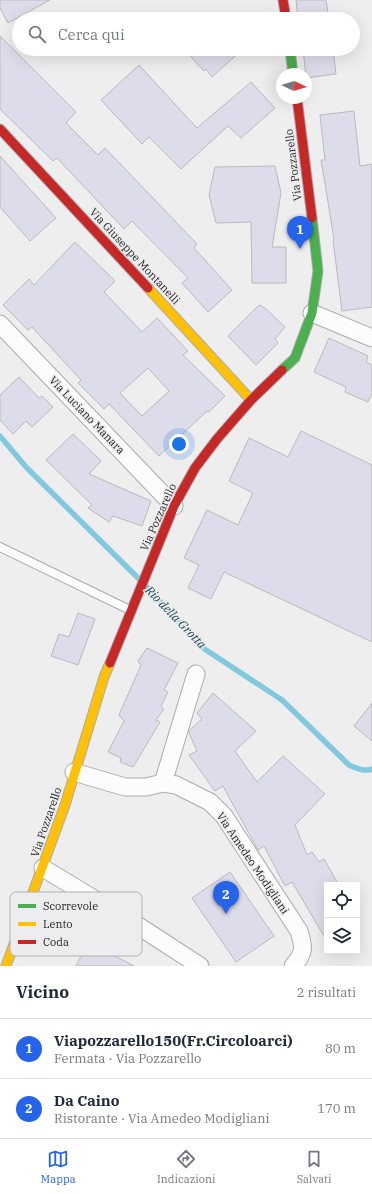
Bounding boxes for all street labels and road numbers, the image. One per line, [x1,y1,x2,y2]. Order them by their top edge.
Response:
street label: Via Pozzarello [282,128,304,202]
street label: Via Giuseppe Montanelli [87,205,184,307]
street label: Via Luciano Manara [46,373,128,457]
street label: Via Pozzarello [137,481,179,553]
street label: Via Pozzarello [28,785,64,859]
street label: Via Amedeo Modigliani [214,809,293,917]

